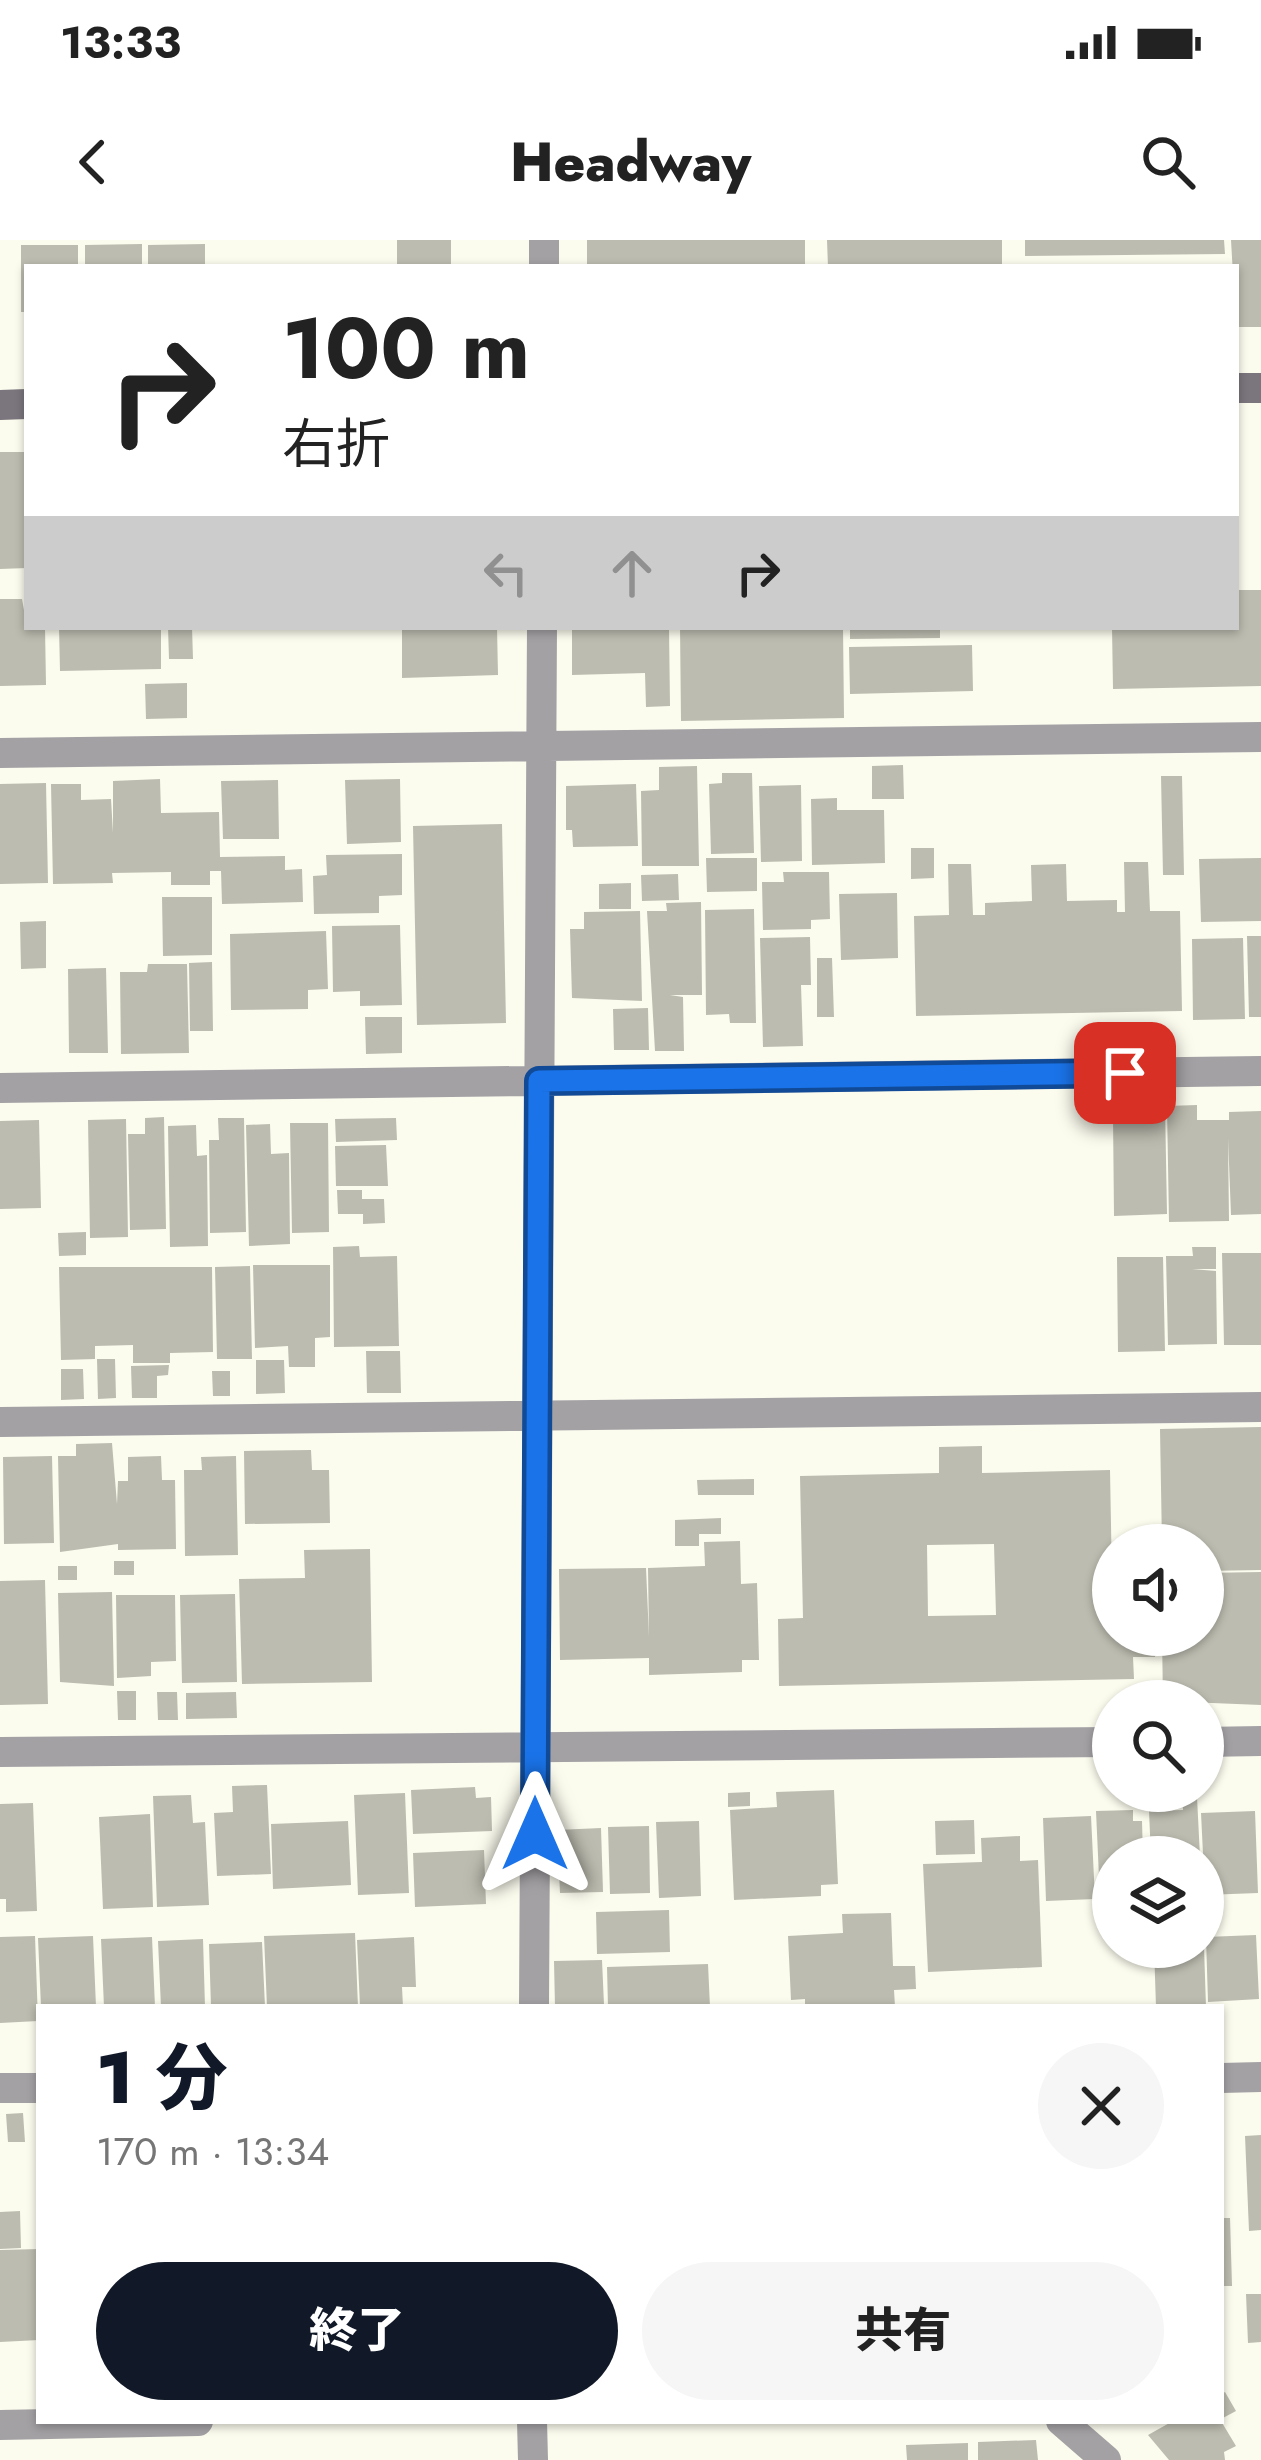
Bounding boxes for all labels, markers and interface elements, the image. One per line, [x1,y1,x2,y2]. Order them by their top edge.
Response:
text: 13:33 [60,10,181,75]
text: Headway [510,123,751,201]
icon: back [60,129,126,195]
icon: search [1135,129,1201,195]
text: 100 m [282,288,530,410]
icon: right [84,312,240,468]
text: 右折 [282,405,390,483]
icon: left [473,540,539,606]
icon: ahead [599,540,665,606]
icon: right [725,540,791,606]
pin [1074,1022,1176,1124]
icon: arrive [1092,1040,1158,1106]
map controls [1092,1524,1224,1968]
button: sound [1092,1524,1224,1656]
button: search [1092,1680,1224,1812]
position arrow [472,1771,598,1897]
button: layers [1092,1836,1224,1968]
text: 1 分 [96,2026,228,2130]
button: close [1038,2043,1164,2169]
text: 170 m · 13:34 [96,2123,329,2180]
button: 終了 [96,2262,618,2400]
button: 共有 [642,2262,1164,2400]

